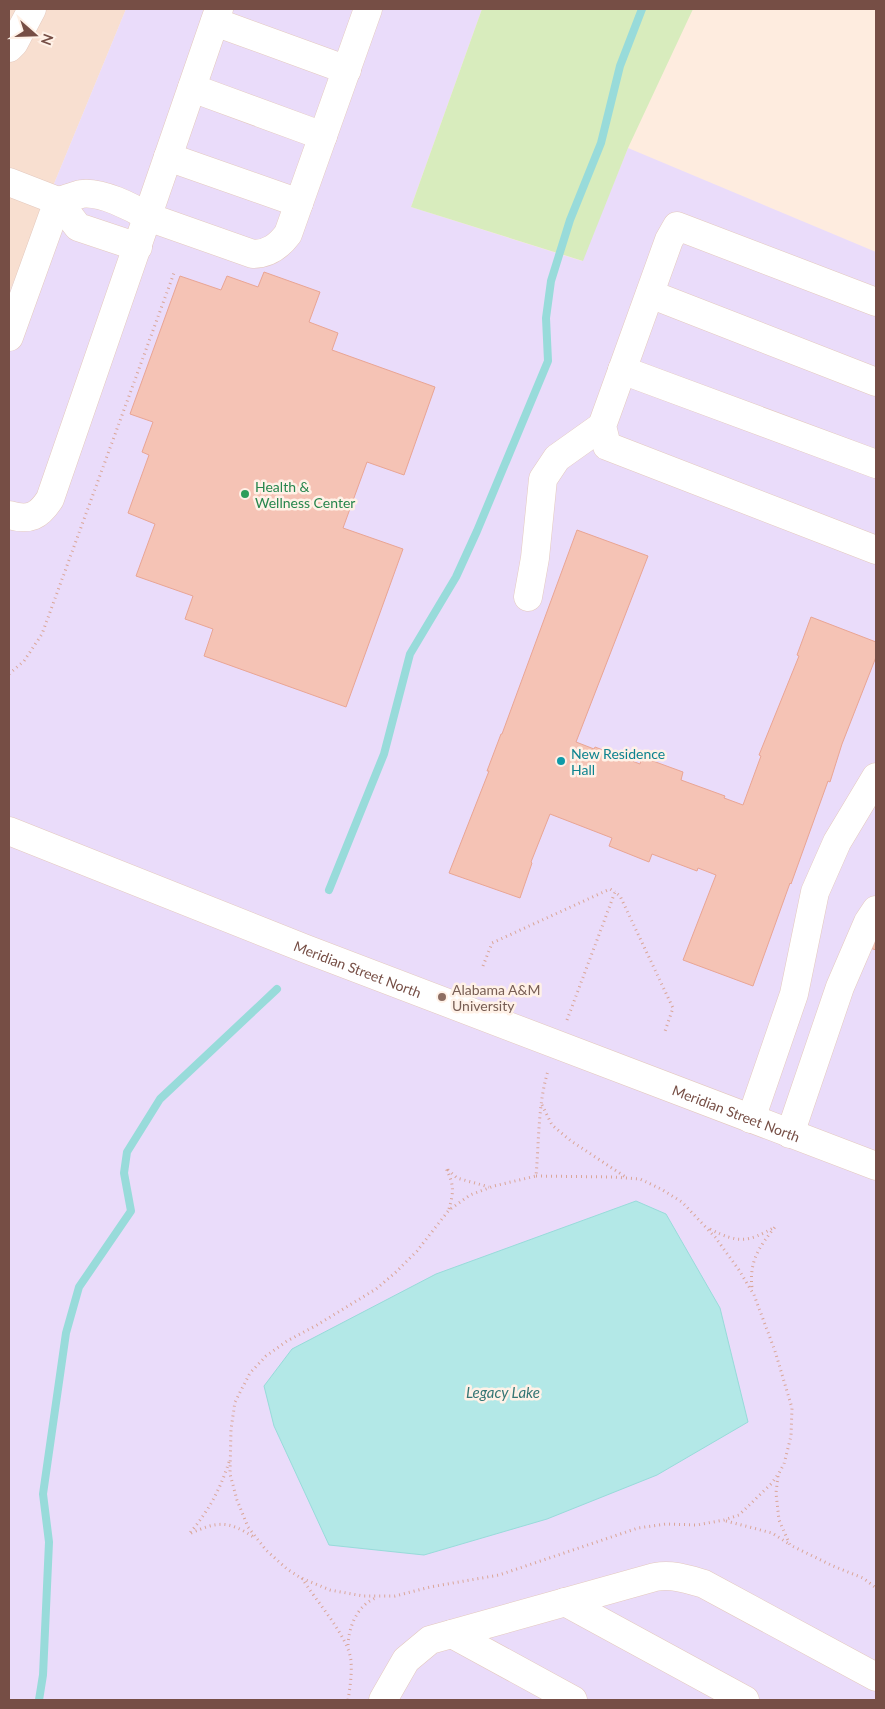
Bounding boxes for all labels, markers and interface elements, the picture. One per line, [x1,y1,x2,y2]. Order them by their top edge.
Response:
north arrow [10,10,60,60]
text: N [38,32,58,48]
place label: Health & Wellness Center [255,478,355,511]
marker: Health & Wellness Center [239,488,251,500]
place label: New Residence Hall [571,745,665,778]
marker: New Residence Hall [555,755,567,767]
street label: Meridian Street North [292,937,424,1001]
place label: Alabama A&M University [452,981,541,1014]
marker: Alabama A&M University [436,991,448,1003]
street label: Meridian Street North [670,1081,802,1145]
water label: Legacy Lake [466,1383,540,1401]

